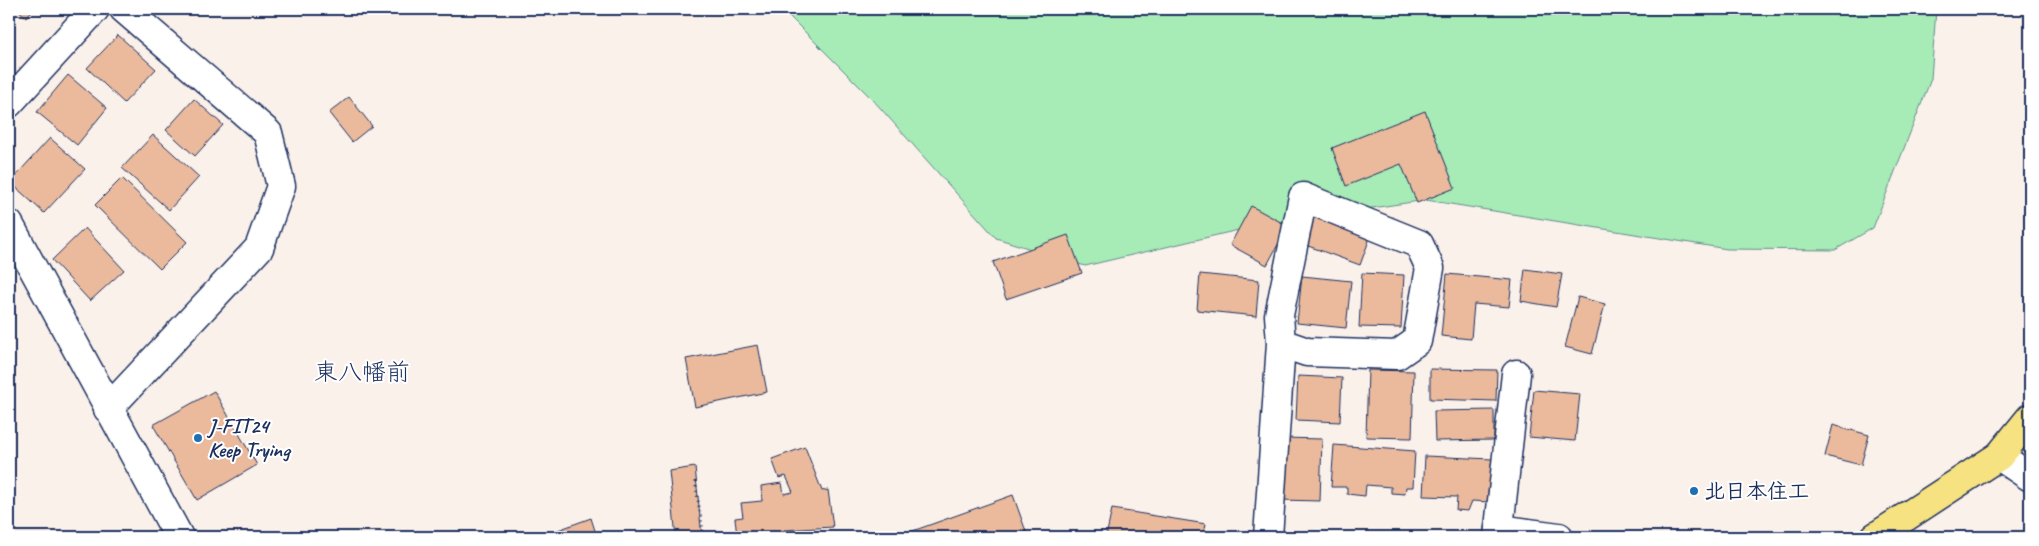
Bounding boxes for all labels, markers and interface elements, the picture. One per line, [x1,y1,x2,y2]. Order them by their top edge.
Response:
district label: 東八幡前 [314,357,410,387]
place label: J-FIT24 Keep Trying [206,413,292,463]
marker: J-FIT24 Keep Trying [192,432,204,444]
place label: 北日本住工 [1704,478,1809,504]
marker: 北日本住工 [1688,485,1700,497]

